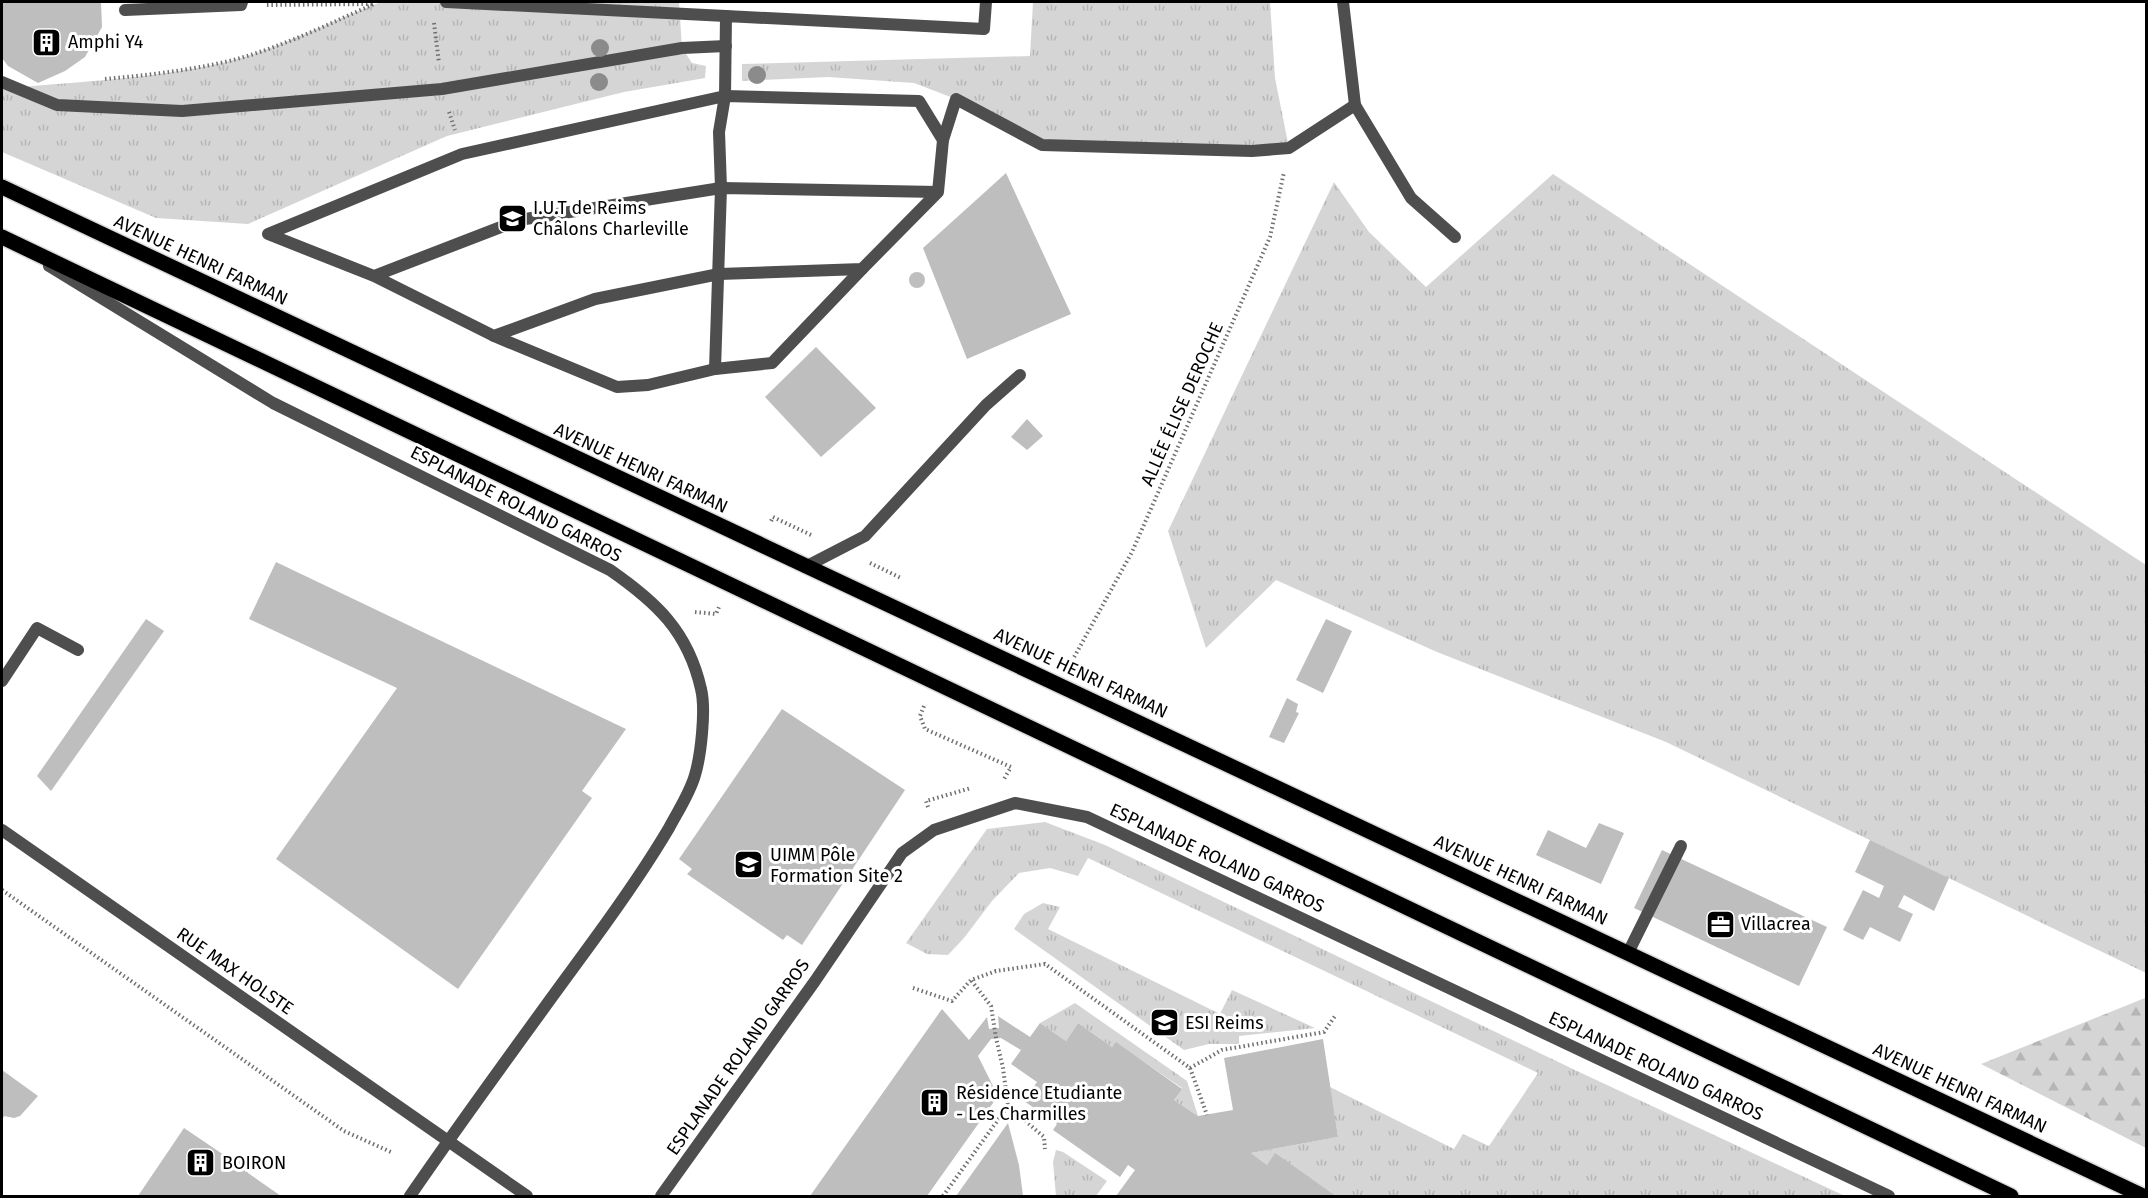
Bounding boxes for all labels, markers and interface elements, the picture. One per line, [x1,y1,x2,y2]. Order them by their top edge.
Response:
building icon: Amphi Y4 [31,26,63,58]
place label: Amphi Y4 [68,31,144,53]
place label: I.U.T de Reims Châlons Charleville [533,197,689,240]
school or university icon: I.U.T de Reims Châlons Charleville [496,202,528,234]
street label: AVENUE HENRI FARMAN [111,210,291,310]
street label: ALLÉE ÉLISE DEROCHE [1135,318,1228,489]
street label: AVENUE HENRI FARMAN [551,418,731,518]
street label: ESPLANADE ROLAND GARROS [407,441,626,567]
street label: AVENUE HENRI FARMAN [991,623,1171,723]
street label: ESPLANADE ROLAND GARROS [1106,799,1328,918]
street label: AVENUE HENRI FARMAN [1431,830,1611,930]
place label: UIMM Pôle Formation Site 2 [770,844,903,887]
school or university icon: UIMM Pôle Formation Site 2 [733,849,765,881]
office icon: Villacrea [1704,908,1736,940]
place label: Villacrea [1741,913,1811,935]
street label: RUE MAX HOLSTE [172,923,298,1019]
street label: ESPLANADE ROLAND GARROS [662,955,814,1159]
school or university icon: ESI Reims [1148,1007,1180,1039]
street label: ESPLANADE ROLAND GARROS [1545,1007,1767,1126]
place label: ESI Reims [1185,1012,1264,1034]
street label: AVENUE HENRI FARMAN [1870,1038,2050,1138]
place label: Résidence Etudiante - Les Charmilles [956,1082,1122,1125]
building icon: Résidence Etudiante - Les Charmilles [919,1087,951,1119]
building icon: BOIRON [185,1147,217,1179]
place label: BOIRON [222,1152,286,1174]

